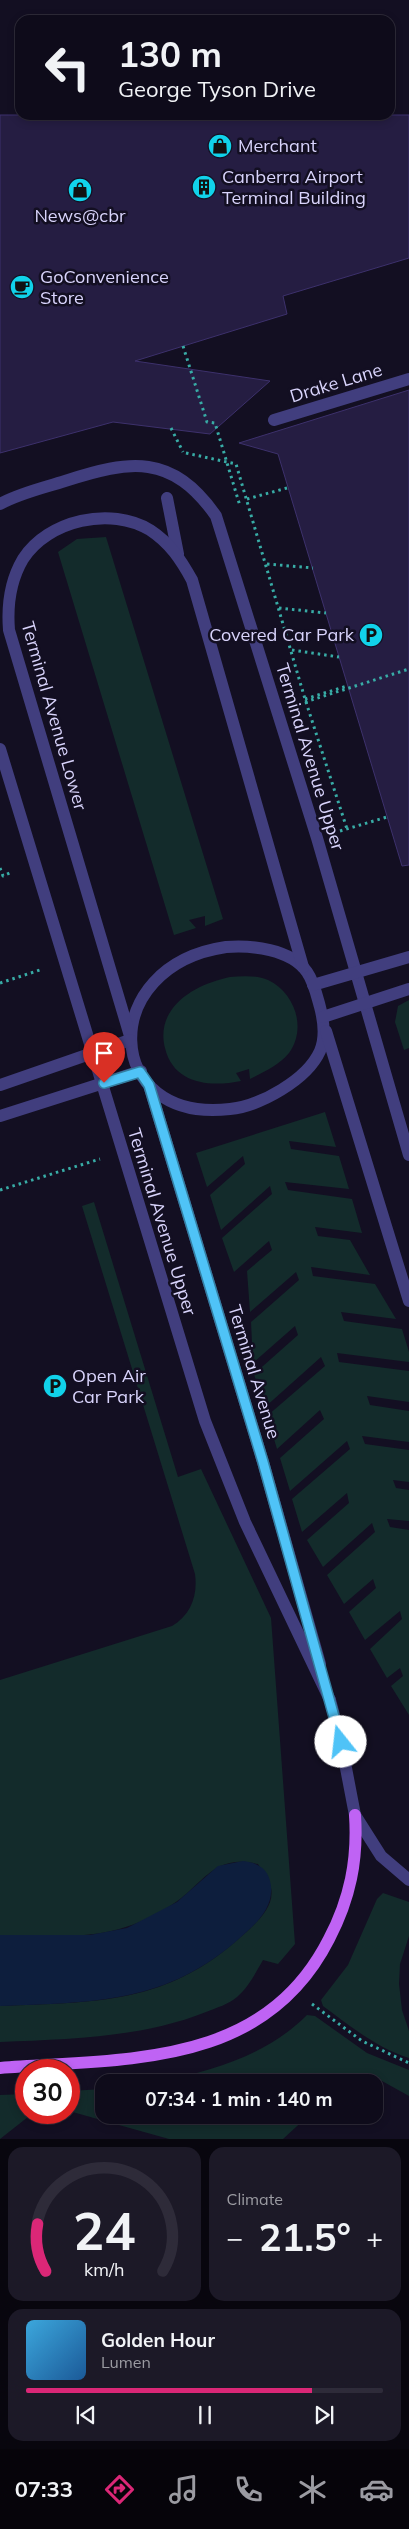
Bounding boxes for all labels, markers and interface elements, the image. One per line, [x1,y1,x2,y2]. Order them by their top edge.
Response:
text: 130 m [118,32,222,76]
icon: left [35,35,100,100]
text: George Tyson Drive [118,75,316,103]
shop icon: Merchant [207,133,233,159]
place label: Merchant [238,134,317,157]
place label: Canberra Airport Terminal Building [222,165,366,209]
building icon: Canberra Airport Terminal Building [191,174,217,200]
shop icon: News@cbr [67,177,93,203]
place label: News@cbr [34,204,126,227]
place label: GoConvenience Store [40,265,169,309]
cafe icon: GoConvenience Store [9,274,35,300]
street label: Drake Lane [287,358,385,407]
street label: Terminal Avenue Lower [17,619,93,813]
parking icon: Covered Car Park [358,622,384,648]
place label: Covered Car Park [209,623,355,646]
street label: Terminal Avenue Upper [271,660,350,854]
pin [83,1032,125,1083]
icon: arrive [90,1039,118,1067]
street label: Terminal Avenue Upper [123,1125,202,1319]
street label: Terminal Avenue [223,1302,286,1442]
place label: Open Air Car Park [72,1364,146,1408]
parking icon: Open Air Car Park [42,1373,68,1399]
position arrow [314,1715,366,1767]
speed limit sign: 30 [15,2059,80,2124]
text: 07:34 · 1 min · 140 m [145,2087,333,2111]
text: Climate [227,2189,283,2209]
text: 24 [73,2198,135,2263]
text: 21.5° [259,2213,351,2261]
text: − [227,2220,243,2255]
text: + [366,2220,383,2255]
text: km/h [84,2258,124,2280]
text: Golden Hour [101,2328,215,2352]
text: Lumen [101,2352,151,2372]
icon: previous [72,2401,100,2429]
icon: pause [191,2401,219,2429]
icon: next [310,2401,338,2429]
icon: directions [102,2472,137,2507]
icon: music [166,2472,201,2507]
icon: phone [231,2472,266,2507]
icon: climate [295,2472,330,2507]
icon: car [359,2472,394,2507]
text: 07:33 [15,2475,73,2503]

